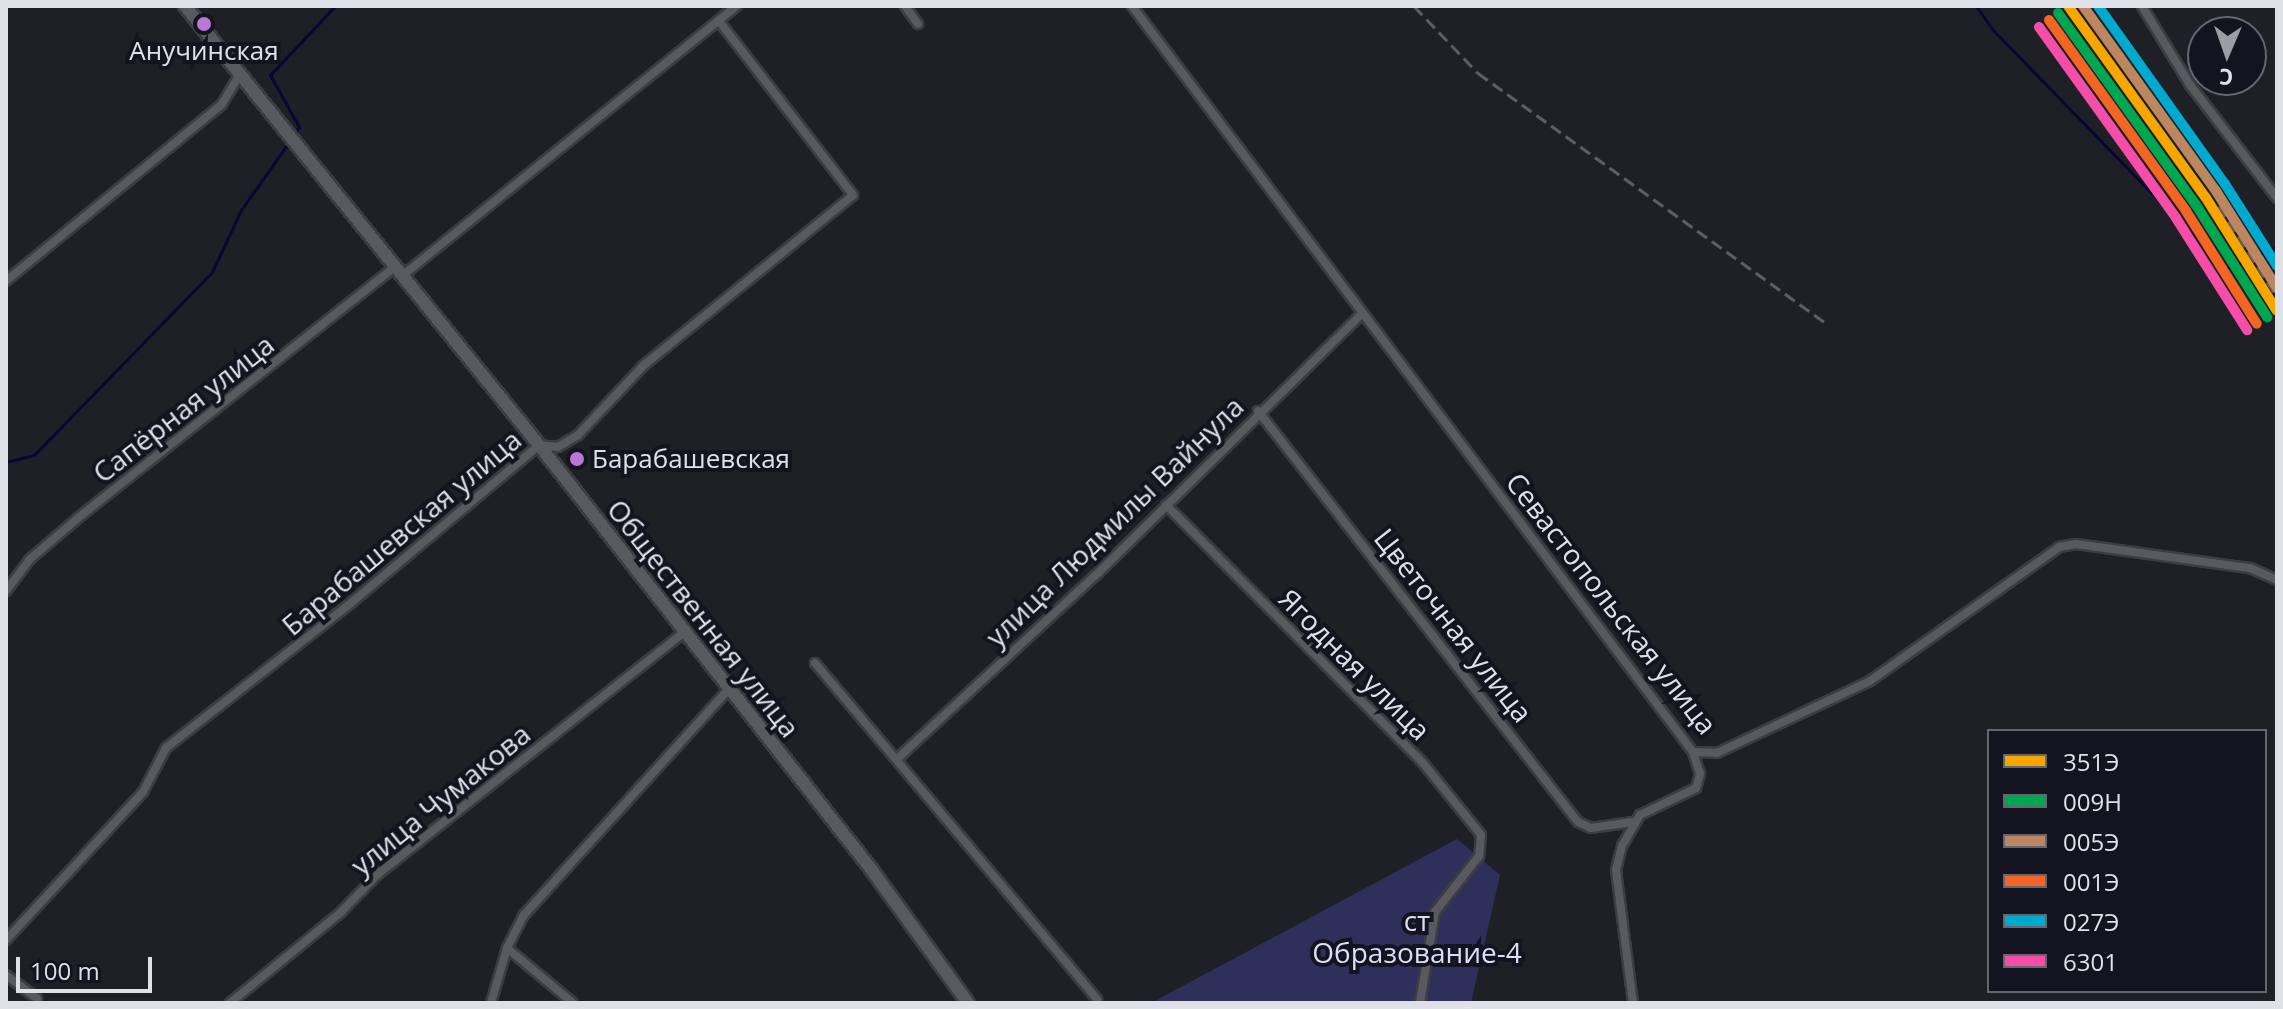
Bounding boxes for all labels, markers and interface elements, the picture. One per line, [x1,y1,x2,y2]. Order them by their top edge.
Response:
marker: Анучинская [196,16,212,32]
north arrow [2187,16,2267,96]
place label: Анучинская [129,35,279,67]
text: С [2219,63,2234,93]
street label: Сапёрная улица [86,327,280,489]
street label: улица Людмилы Вайнула [978,389,1250,653]
street label: Барабашевская улица [275,422,527,642]
place label: Барабашевская [592,443,790,475]
marker: Барабашевская [569,451,585,467]
street label: Севастопольская улица [1500,466,1724,740]
street label: Общественная улица [601,492,807,744]
street label: Цветочная улица [1368,521,1540,729]
street label: Ягодная улица [1273,582,1437,746]
street label: улица Чумакова [344,717,536,881]
legend [1987,729,2267,993]
text: 351Э [2063,745,2119,778]
text: 009Н [2063,785,2122,818]
text: 005Э [2063,825,2119,858]
text: 001Э [2063,865,2119,898]
park label: ст Образование-4 [1312,903,1522,969]
text: 027Э [2063,905,2119,938]
scale bar [20,941,156,991]
text: 6301 [2063,945,2118,978]
text: 100 m [30,954,100,987]

